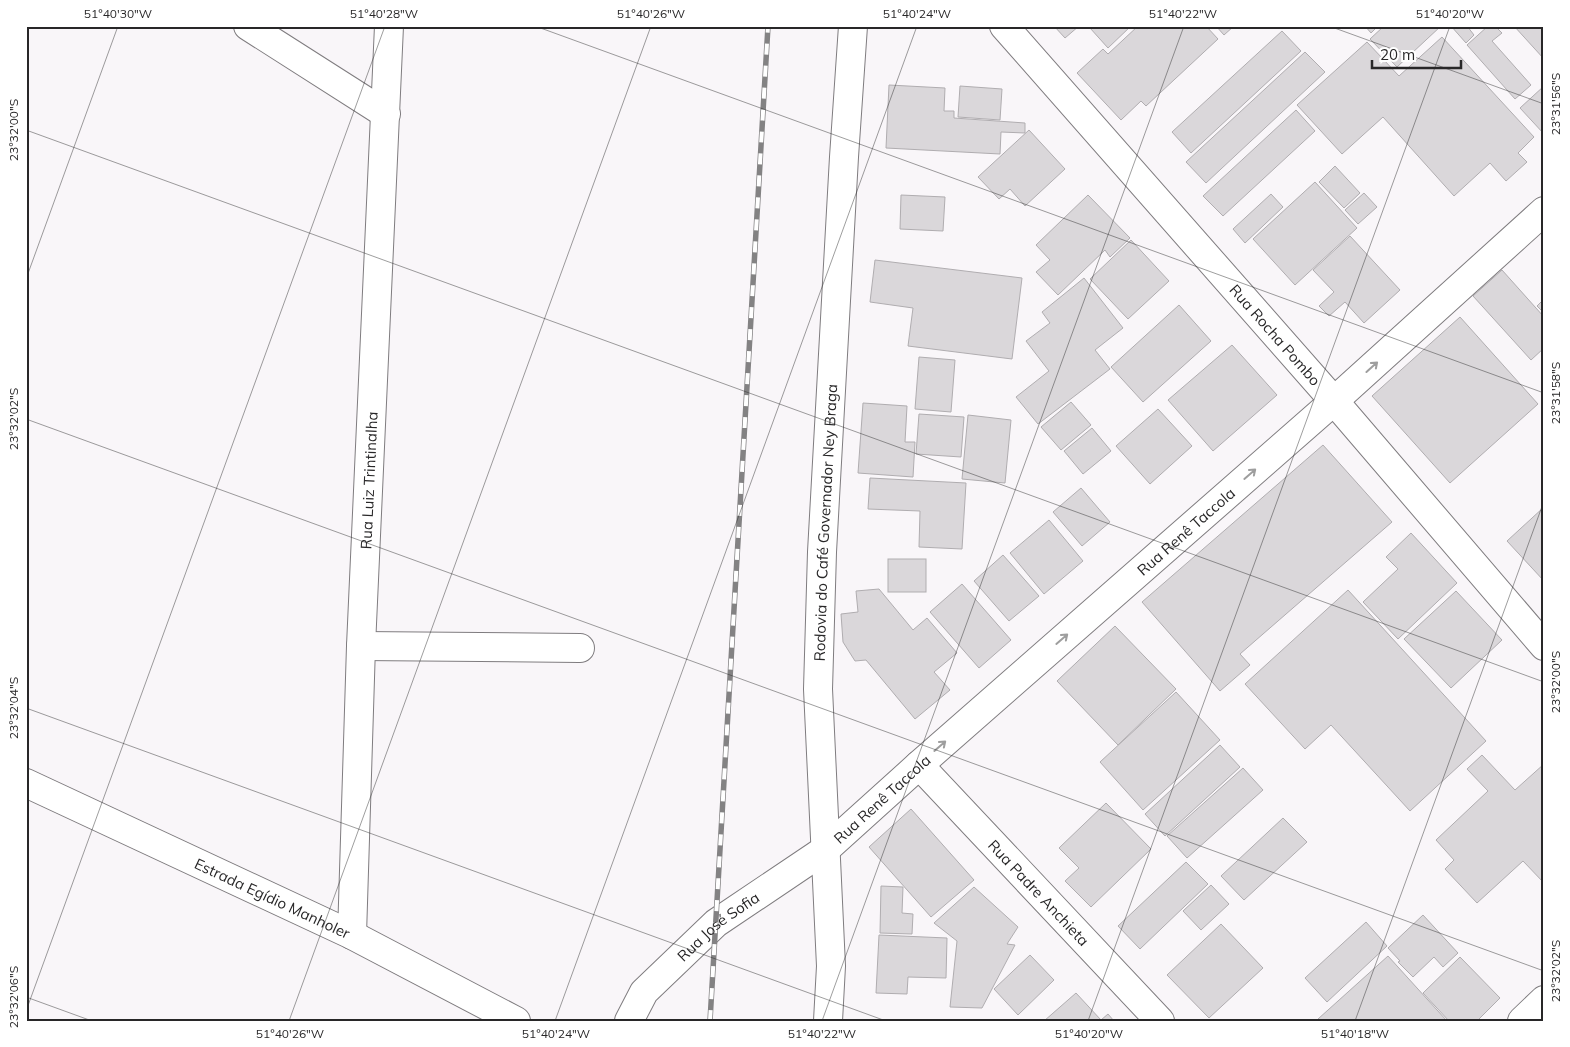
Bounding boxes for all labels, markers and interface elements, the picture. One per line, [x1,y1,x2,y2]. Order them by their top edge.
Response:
text: 51°40'30"W [84,6,152,21]
text: 51°40'28"W [350,6,418,21]
text: 51°40'26"W [617,6,685,21]
text: 51°40'24"W [883,6,951,21]
text: 51°40'22"W [1149,6,1217,21]
text: 51°40'20"W [1416,6,1484,21]
scale bar [1372,38,1461,70]
text: 20 m [1380,45,1415,64]
text: 23°31'56"S [1548,73,1563,135]
text: 23°32'00"S [6,99,21,161]
street label: Rua Rocha Pombo [1226,280,1325,389]
one-way arrow [1366,361,1379,372]
text: 23°31'58"S [1548,362,1563,424]
street label: Rodovia do Café Governador Ney Braga [809,383,841,662]
text: 23°32'02"S [6,388,21,450]
street label: Rua Luiz Trintinalha [356,411,381,550]
one-way arrow [1244,468,1257,480]
street label: Rua Renê Taccola [1133,483,1238,579]
one-way arrow [1056,633,1069,645]
text: 23°32'00"S [1548,651,1563,713]
text: 23°32'04"S [6,677,21,739]
one-way arrow [934,740,947,752]
street label: Rua Renê Taccola [829,750,934,847]
street label: Rua Padre Anchieta [984,835,1093,950]
street label: Estrada Egídio Manholer [192,854,354,943]
street label: Rua José Sofia [673,887,763,965]
text: 23°32'02"S [1548,940,1563,1002]
text: 23°32'06"S [6,966,21,1028]
text: 51°40'26"W [256,1026,324,1041]
text: 51°40'24"W [522,1026,590,1041]
text: 51°40'22"W [788,1026,856,1041]
text: 51°40'20"W [1055,1026,1123,1041]
text: 51°40'18"W [1321,1026,1389,1041]

